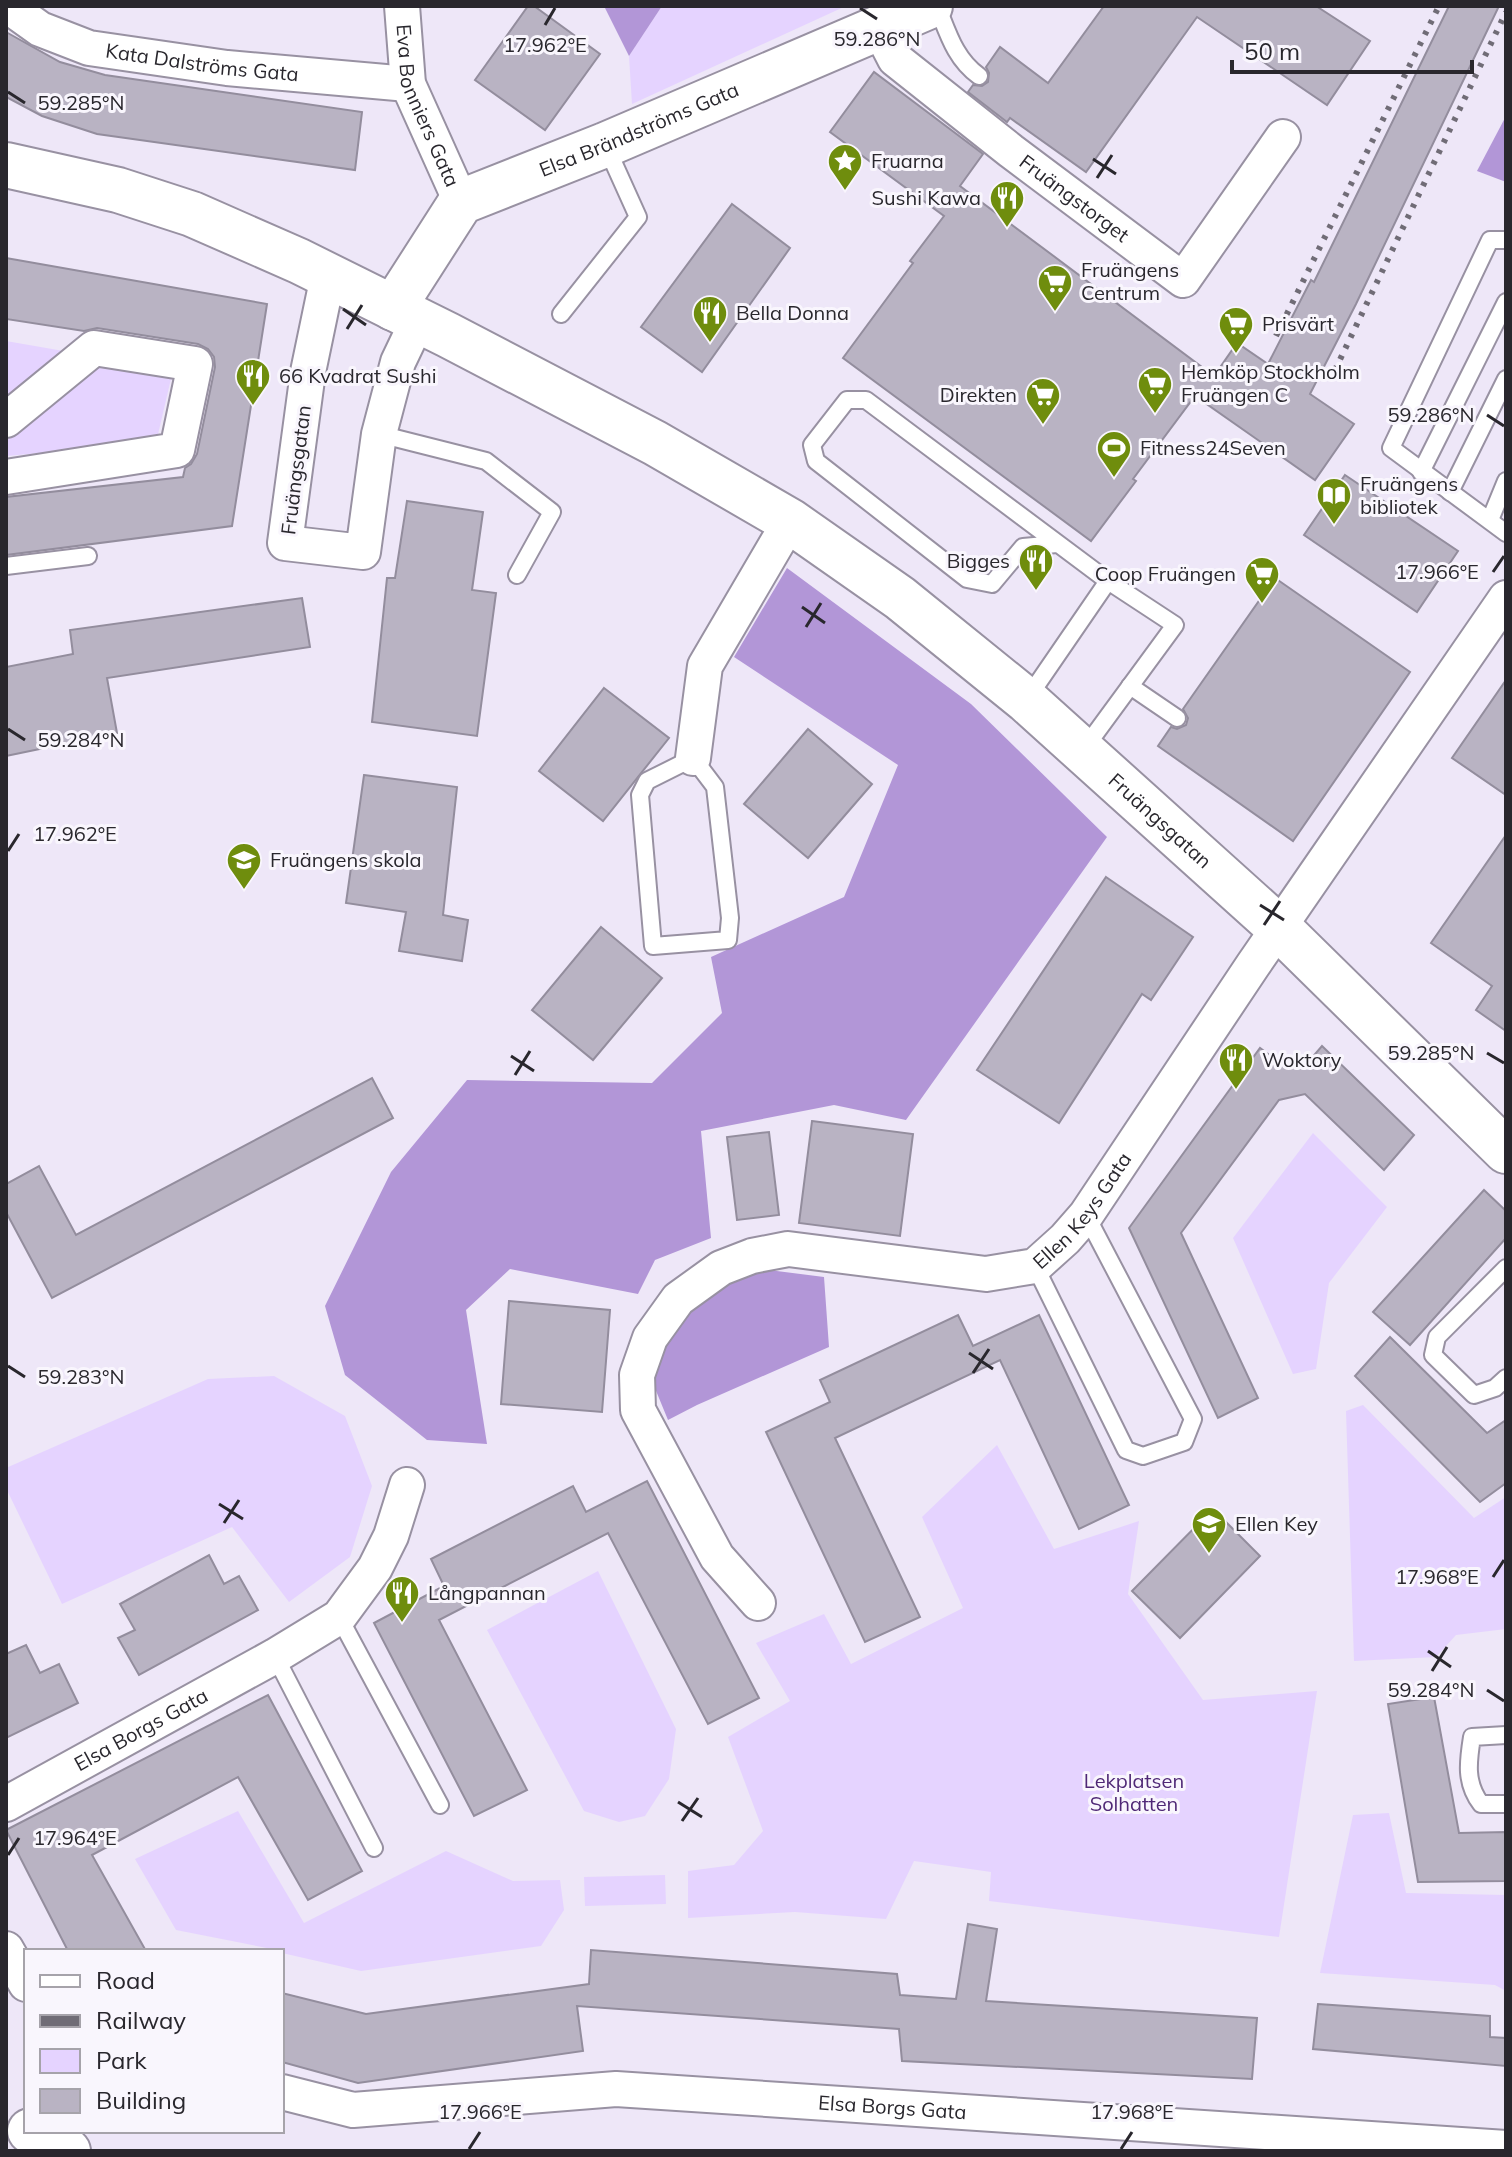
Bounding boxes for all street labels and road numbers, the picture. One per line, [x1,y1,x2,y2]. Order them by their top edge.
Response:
street label: Eva Bonniers Gata [391,23,466,191]
street label: Kata Dalströms Gata [104,38,300,86]
street label: Elsa Brändströms Gata [535,76,742,182]
street label: Fruängstorget [1015,149,1134,247]
street label: Fruängsgatan [275,404,316,536]
street label: Fruängsgatan [1104,767,1217,873]
street label: Ellen Keys Gata [1027,1147,1136,1274]
street label: Elsa Borgs Gata [70,1683,212,1776]
street label: Elsa Borgs Gata [817,2089,967,2124]

